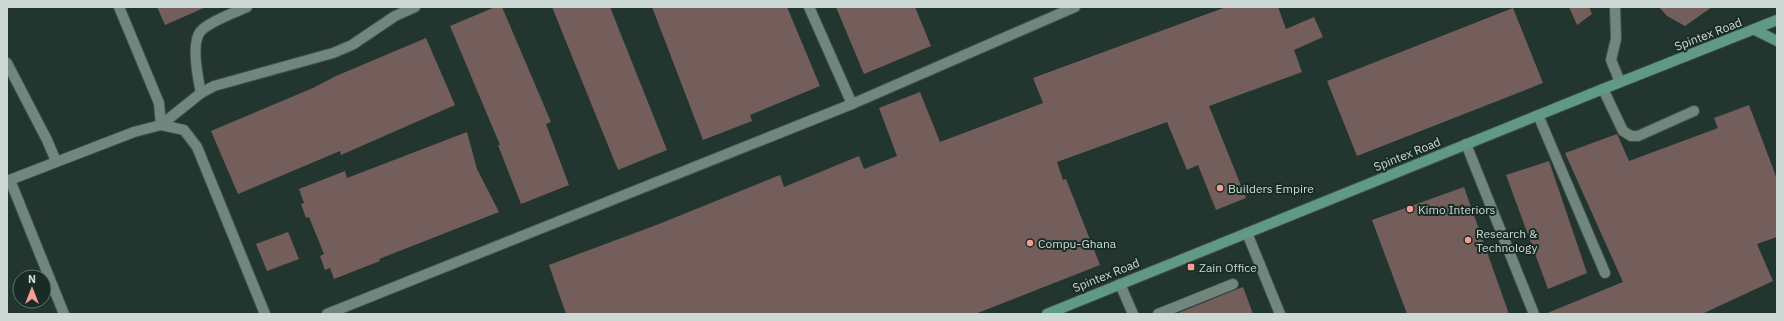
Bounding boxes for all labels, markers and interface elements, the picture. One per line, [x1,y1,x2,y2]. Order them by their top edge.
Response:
street label: Spintex Road [1672,14,1744,54]
street label: Spintex Road [1371,134,1443,174]
place label: Builders Empire [1228,181,1314,196]
marker: Builders Empire [1215,183,1225,193]
place label: Kimo Interiors [1418,202,1496,217]
marker: Kimo Interiors [1405,204,1415,214]
place label: Research & Technology [1476,226,1538,255]
marker: Research & Technology [1463,235,1473,245]
place label: Compu-Ghana [1038,236,1117,251]
marker: Compu-Ghana [1025,238,1035,248]
street label: Spintex Road [1070,255,1142,295]
place label: Zain Office [1199,260,1257,275]
marker: Zain Office [1186,262,1196,272]
north arrow [12,269,52,309]
text: N [28,272,36,286]

